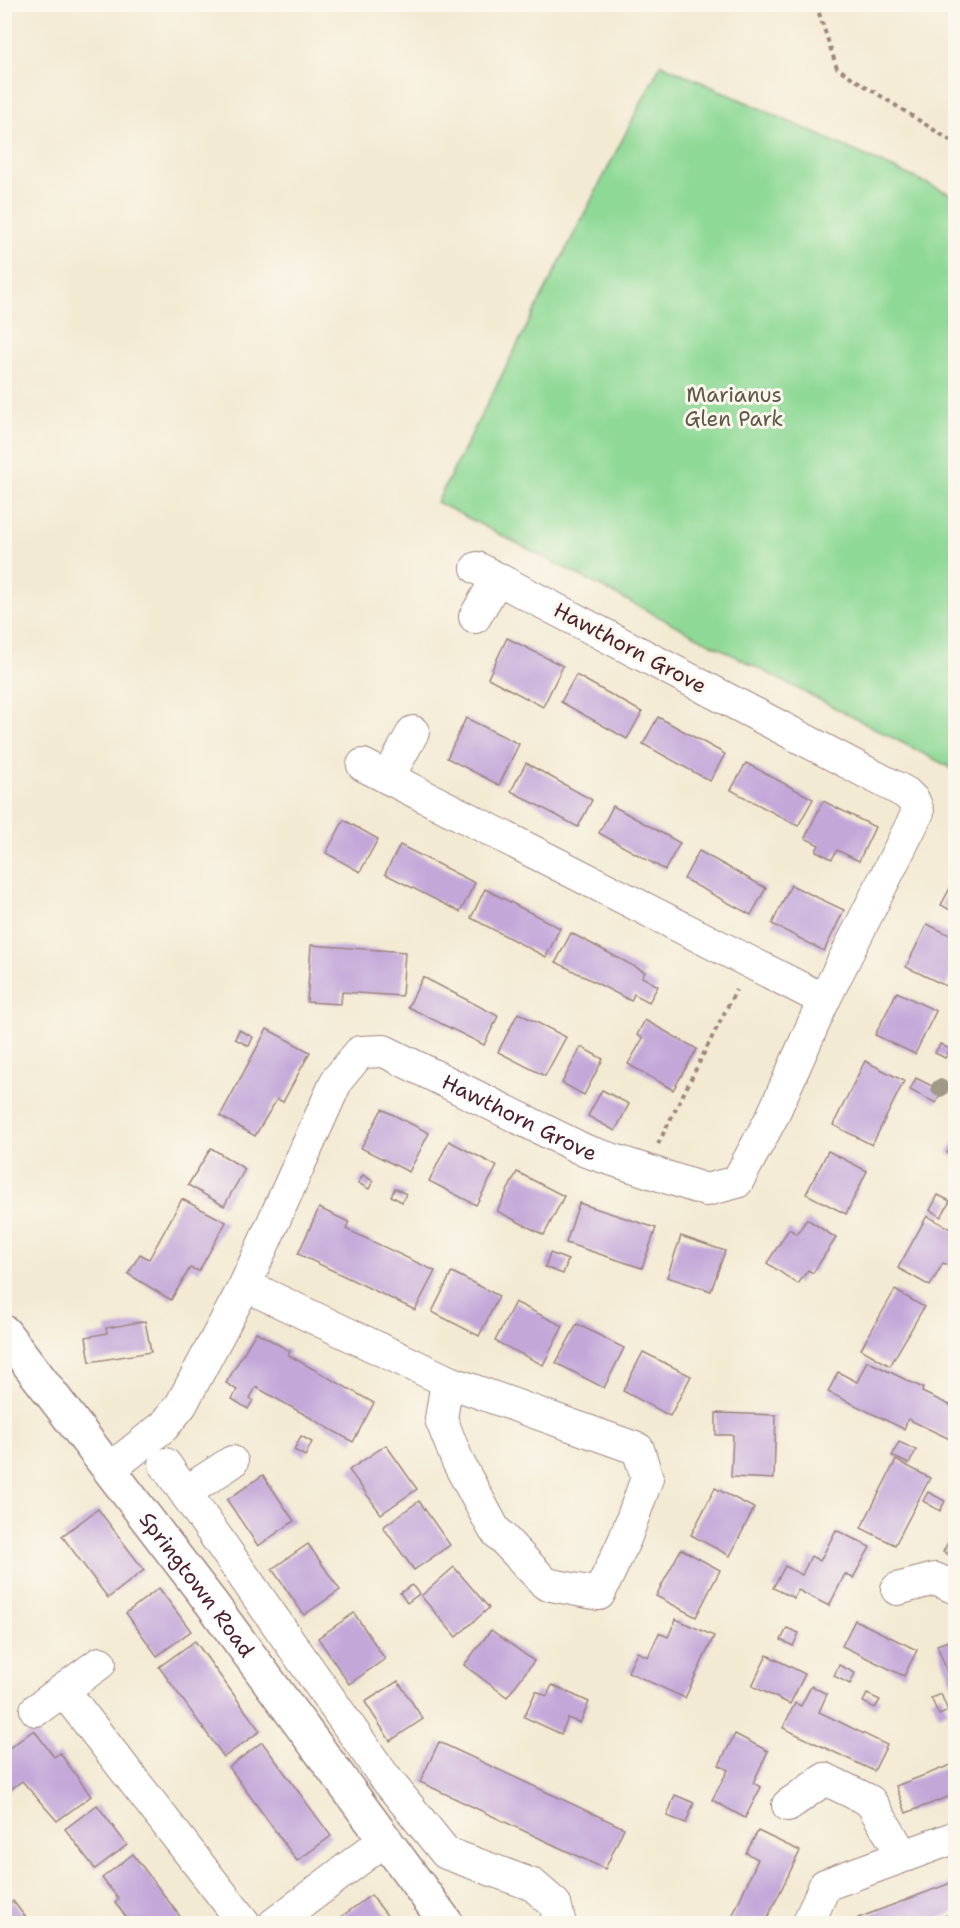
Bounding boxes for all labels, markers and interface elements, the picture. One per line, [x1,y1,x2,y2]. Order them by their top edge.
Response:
park label: Marianus Glen Park [685,381,783,433]
street label: Hawthorn Grove [549,596,711,700]
street label: Hawthorn Grove [437,1068,600,1167]
street label: Springtown Road [133,1507,261,1663]

